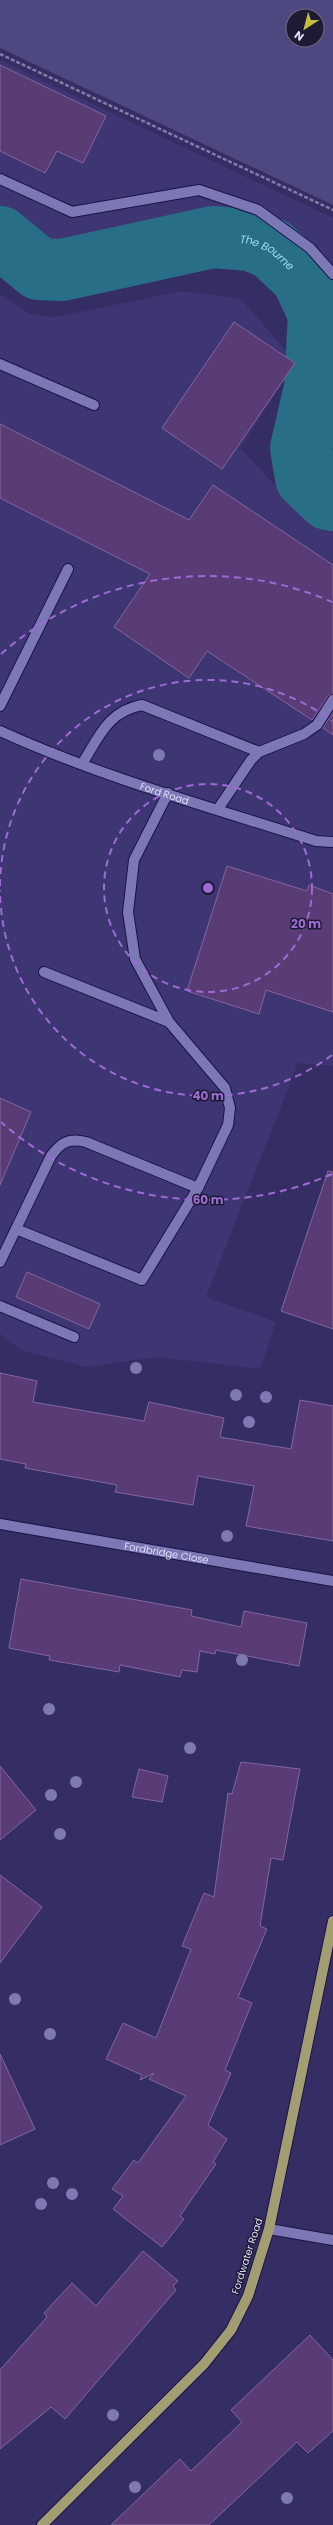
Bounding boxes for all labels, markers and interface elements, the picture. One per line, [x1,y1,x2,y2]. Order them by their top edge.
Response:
north arrow [285,8,325,48]
text: N [291,27,307,45]
water label: The Bourne [239,231,298,274]
street label: Ford Road [138,778,191,808]
centre of rings [201,881,215,895]
text: 20 m [291,915,321,932]
text: 40 m [192,1087,224,1104]
text: 60 m [193,1191,224,1208]
street label: Fordbridge Close [123,1538,210,1567]
street label: Fordwater Road [228,2216,266,2296]

